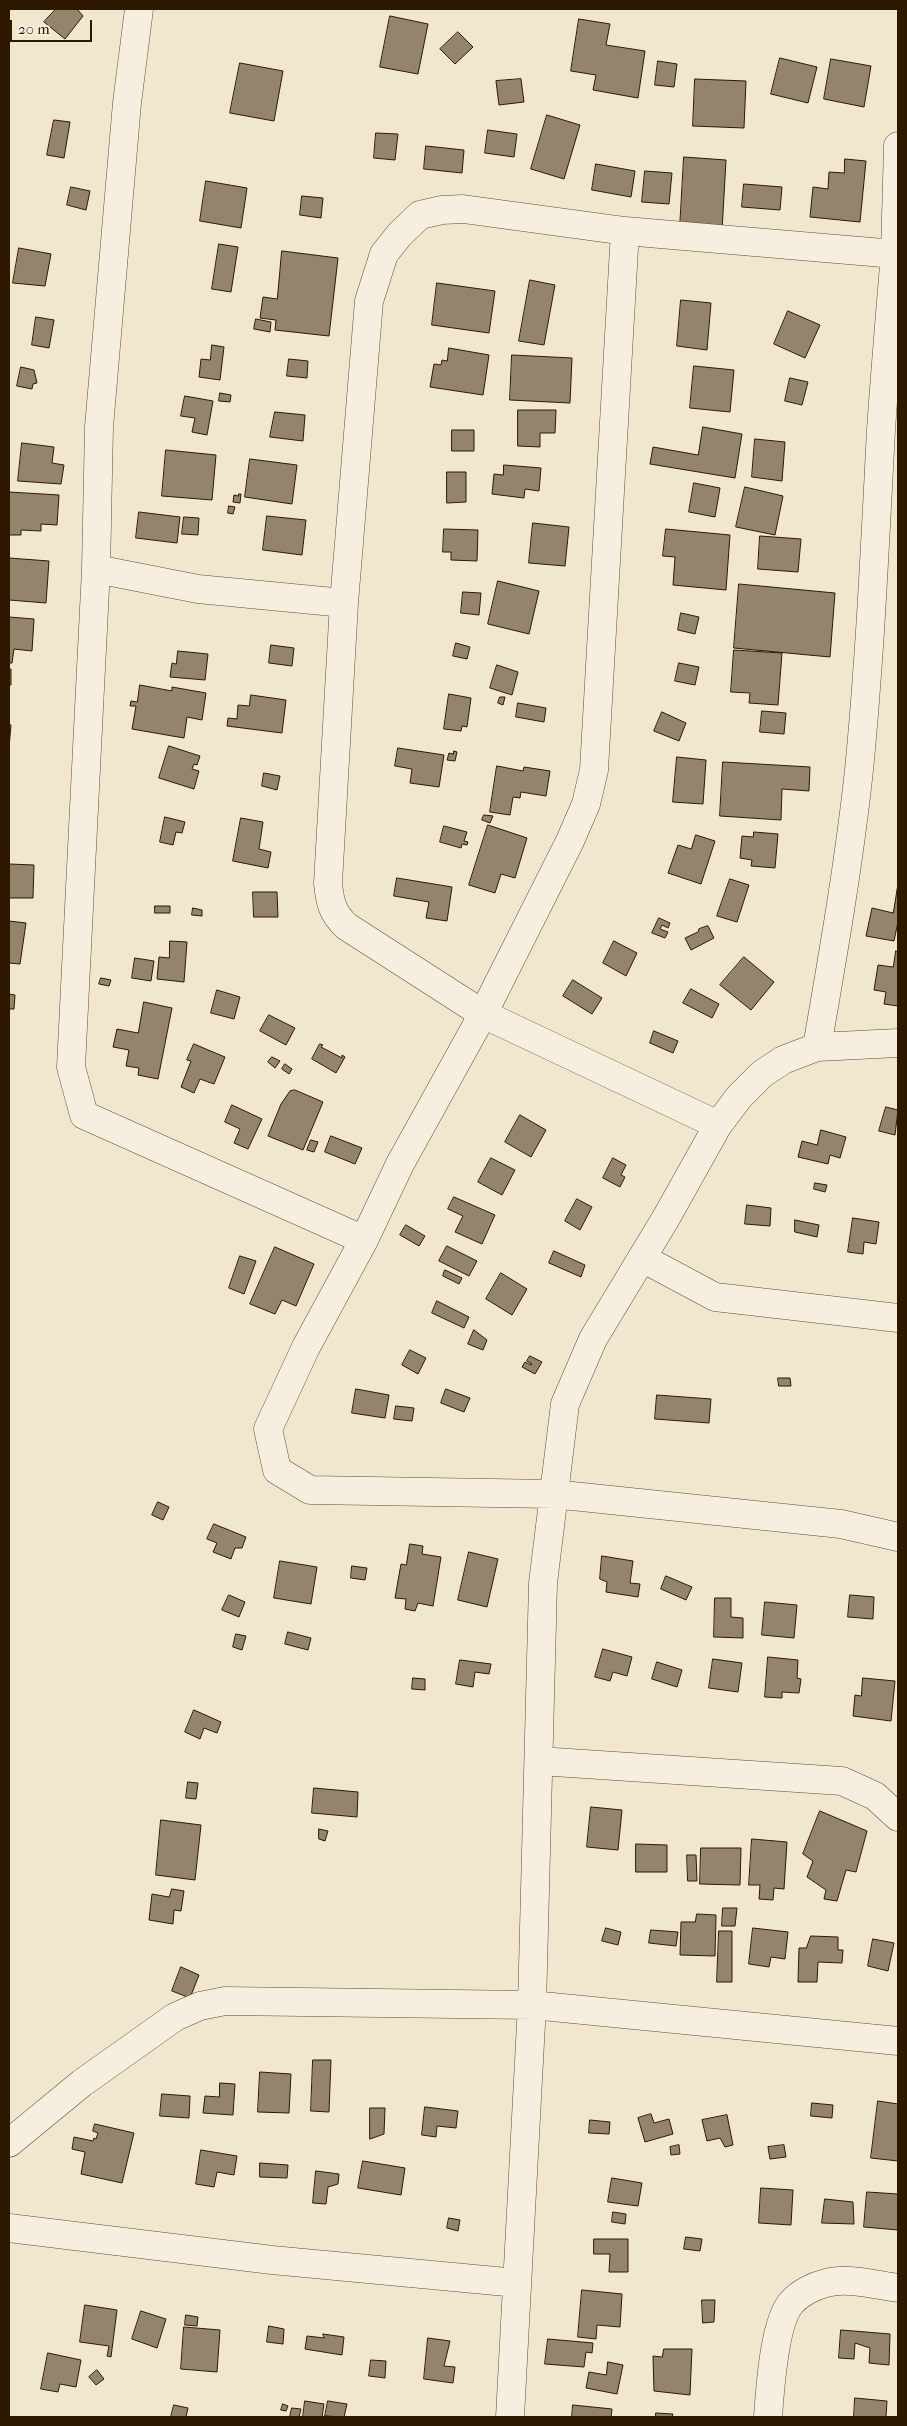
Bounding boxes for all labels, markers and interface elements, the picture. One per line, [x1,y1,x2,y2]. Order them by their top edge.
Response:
scale bar [12,10,95,42]
text: 20 m [18,20,50,38]

